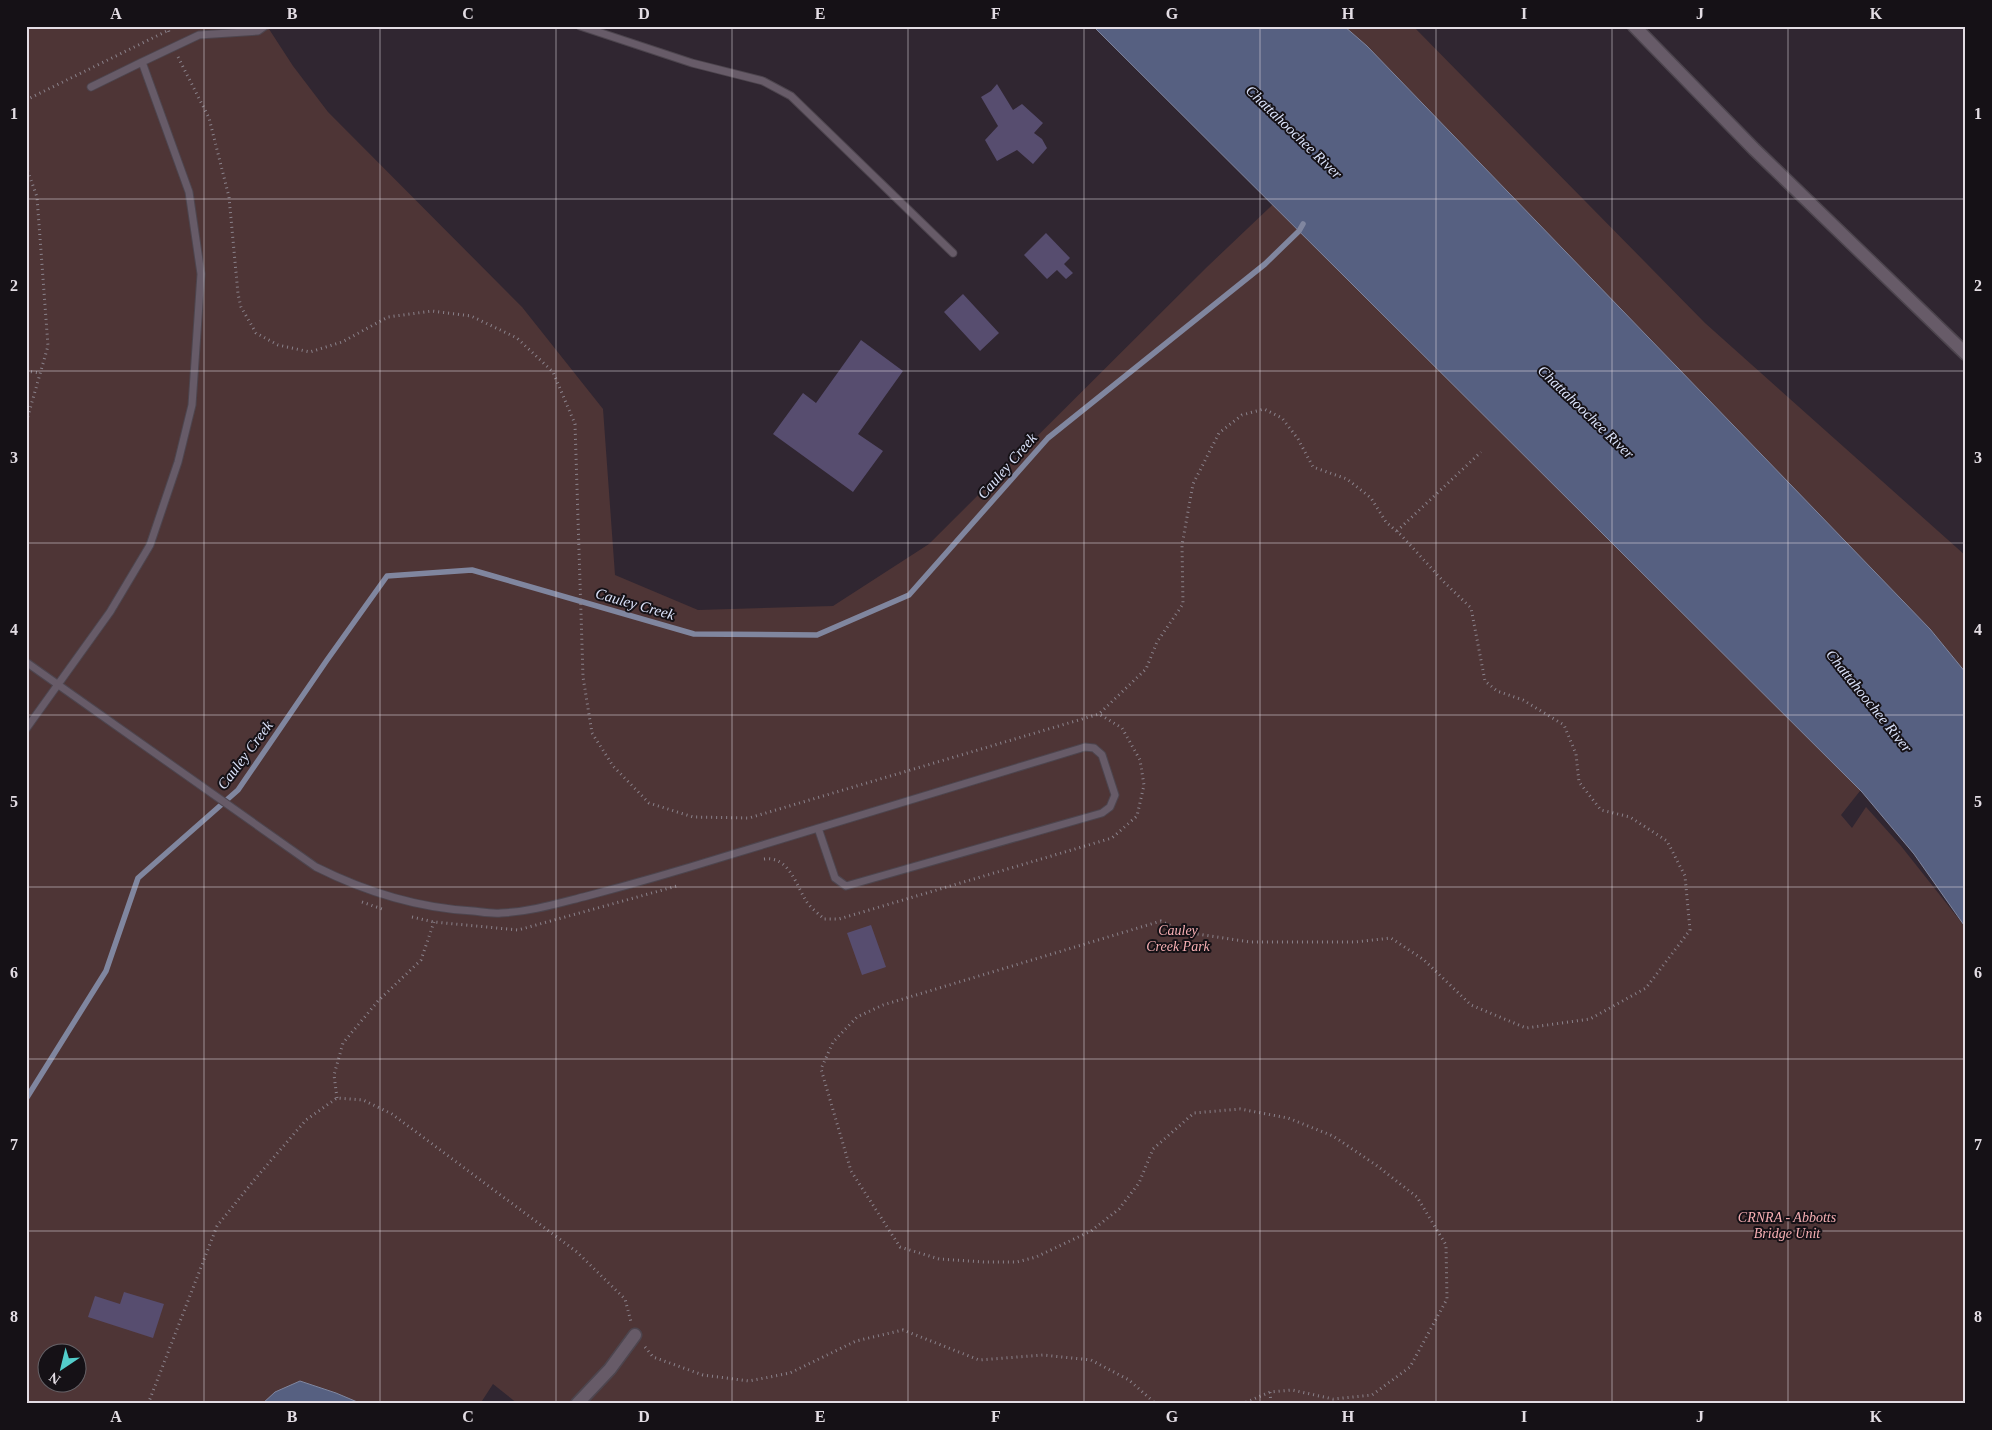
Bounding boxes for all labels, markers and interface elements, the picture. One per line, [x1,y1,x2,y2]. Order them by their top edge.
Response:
text: A [110,5,122,22]
text: B [287,5,298,22]
text: C [462,5,474,22]
text: D [638,5,650,22]
text: E [815,5,825,22]
text: F [991,5,1001,22]
text: G [1166,5,1179,22]
text: H [1342,5,1355,22]
text: I [1521,5,1527,22]
text: J [1696,5,1704,22]
text: K [1870,5,1883,22]
water label: Chattahoochee River [1243,82,1345,182]
text: 1 [10,105,18,122]
text: 1 [1974,105,1982,122]
text: 2 [10,277,18,294]
text: 2 [1974,277,1982,294]
water label: Chattahoochee River [1535,362,1637,462]
water label: Cauley Creek [974,430,1040,502]
text: 3 [10,449,18,466]
text: 3 [1974,449,1982,466]
water label: Cauley Creek [594,585,677,623]
text: 4 [10,621,18,638]
text: 4 [1974,621,1982,638]
water label: Chattahoochee River [1823,647,1915,756]
water label: Cauley Creek [214,717,276,792]
text: 5 [10,793,18,810]
text: 5 [1974,793,1982,810]
park label: Cauley Creek Park [1146,923,1211,954]
text: 6 [10,964,18,981]
text: 6 [1974,964,1982,981]
text: 7 [10,1136,18,1153]
text: 7 [1974,1136,1982,1153]
park label: CRNRA - Abbotts Bridge Unit [1738,1210,1837,1241]
text: 8 [10,1308,18,1325]
text: 8 [1974,1308,1982,1325]
north arrow [38,1342,88,1392]
text: N [46,1369,63,1387]
text: A [110,1408,122,1425]
text: B [287,1408,298,1425]
text: C [462,1408,474,1425]
text: D [638,1408,650,1425]
text: E [815,1408,825,1425]
text: F [991,1408,1001,1425]
text: G [1166,1408,1179,1425]
text: H [1342,1408,1355,1425]
text: I [1521,1408,1527,1425]
text: J [1696,1408,1704,1425]
text: K [1870,1408,1883,1425]

